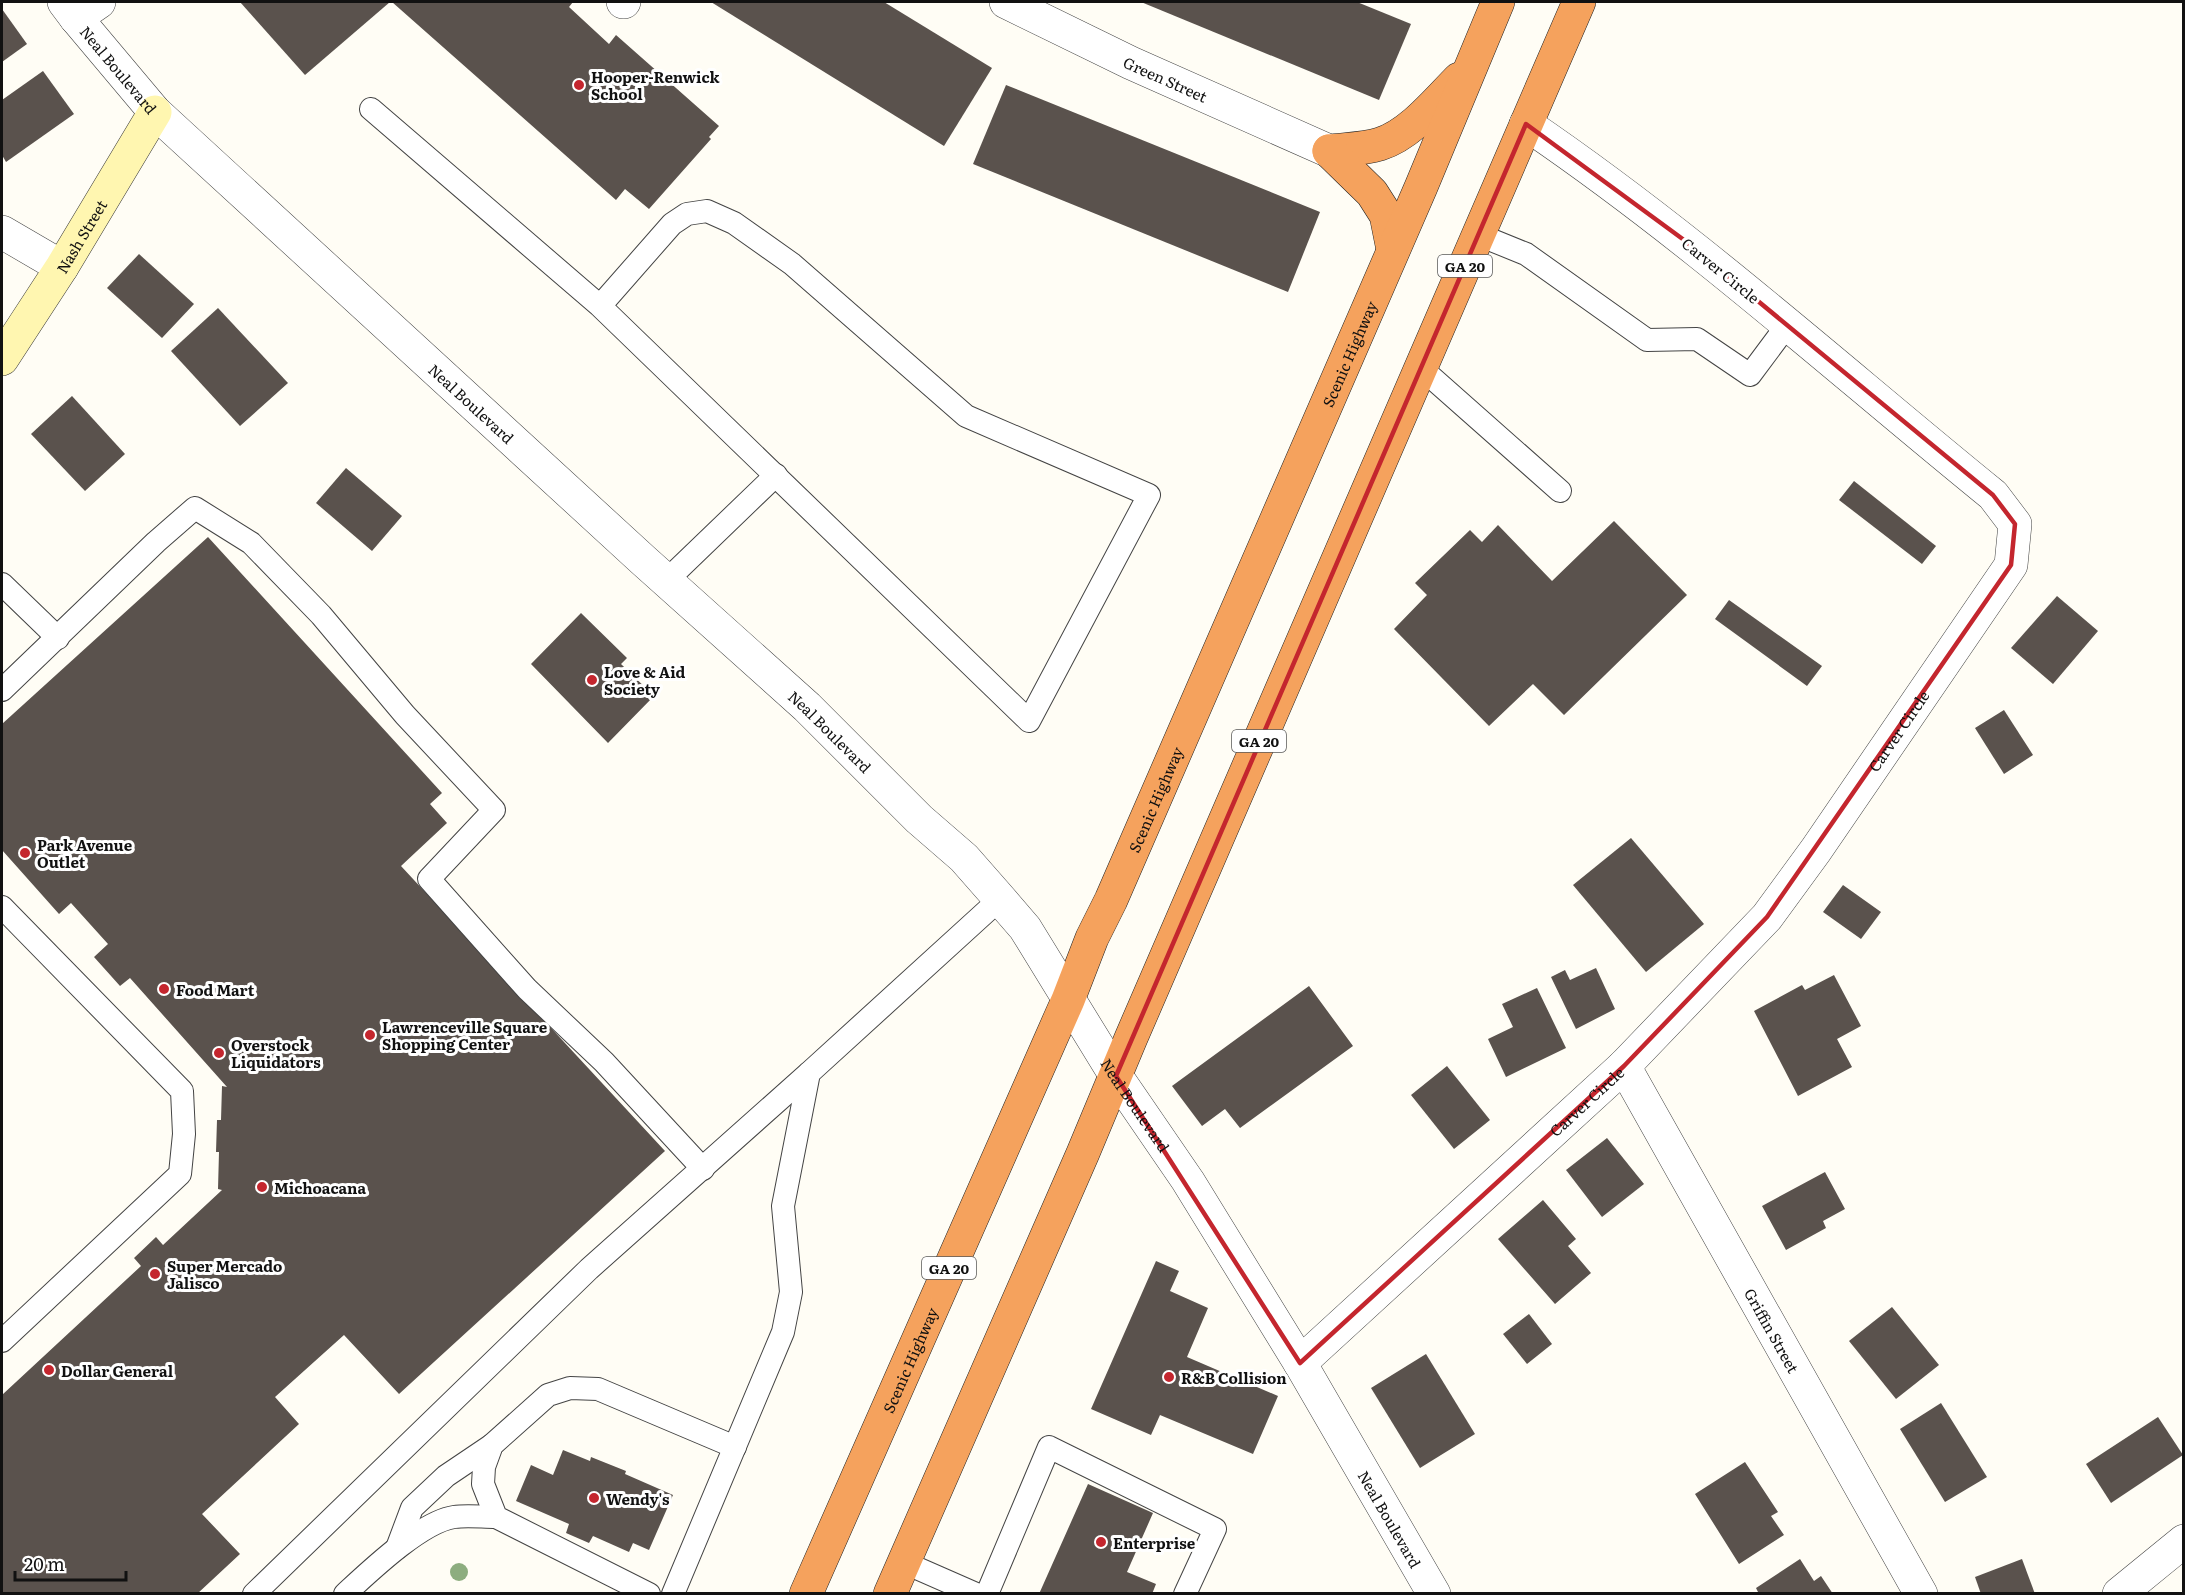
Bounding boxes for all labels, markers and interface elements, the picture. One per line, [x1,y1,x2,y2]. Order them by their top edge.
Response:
street label: Neal Boulevard [75,20,163,118]
street label: Green Street [1120,50,1211,107]
place label: Hooper-Renwick School [591,65,721,105]
marker: Hooper-Renwick School [572,78,586,92]
street label: Nash Street [50,195,112,277]
street label: Carver Circle [1677,231,1765,309]
road number: GA 20 [1438,255,1492,277]
street label: Scenic Highway [1315,297,1382,410]
street label: Neal Boulevard [424,358,520,448]
place label: Love & Aid Society [604,660,686,700]
marker: Love & Aid Society [585,673,599,687]
street label: Neal Boulevard [784,684,877,777]
street label: Carver Circle [1862,685,1934,776]
road number: GA 20 [1232,730,1286,752]
street label: Scenic Highway [1122,742,1188,856]
place label: Park Avenue Outlet [37,833,133,873]
marker: Park Avenue Outlet [18,846,32,860]
place label: Food Mart [176,978,255,1001]
marker: Food Mart [157,982,171,996]
place label: Lawrenceville Square Shopping Center [382,1015,548,1055]
marker: Lawrenceville Square Shopping Center [363,1028,377,1042]
place label: Overstock Liquidators [231,1033,321,1073]
marker: Overstock Liquidators [212,1046,226,1060]
street label: Neal Boulevard [1096,1053,1176,1156]
street label: Carver Circle [1544,1060,1629,1141]
place label: Michoacana [274,1176,367,1199]
marker: Michoacana [255,1180,269,1194]
place label: Super Mercado Jalisco [167,1254,282,1294]
road number: GA 20 [922,1257,976,1279]
marker: Super Mercado Jalisco [148,1267,162,1281]
street label: Griffin Street [1739,1283,1806,1377]
street label: Scenic Highway [876,1303,943,1416]
place label: Dollar General [61,1359,174,1382]
marker: Dollar General [42,1363,56,1377]
place label: R&B Collision [1181,1366,1287,1389]
marker: R&B Collision [1162,1370,1176,1384]
street label: Neal Boulevard [1353,1466,1428,1572]
place label: Wendy's [606,1487,670,1510]
marker: Wendy's [587,1491,601,1505]
place label: Enterprise [1113,1531,1196,1554]
marker: Enterprise [1094,1535,1108,1549]
scale bar [15,1544,126,1582]
text: 20 m [24,1550,65,1577]

